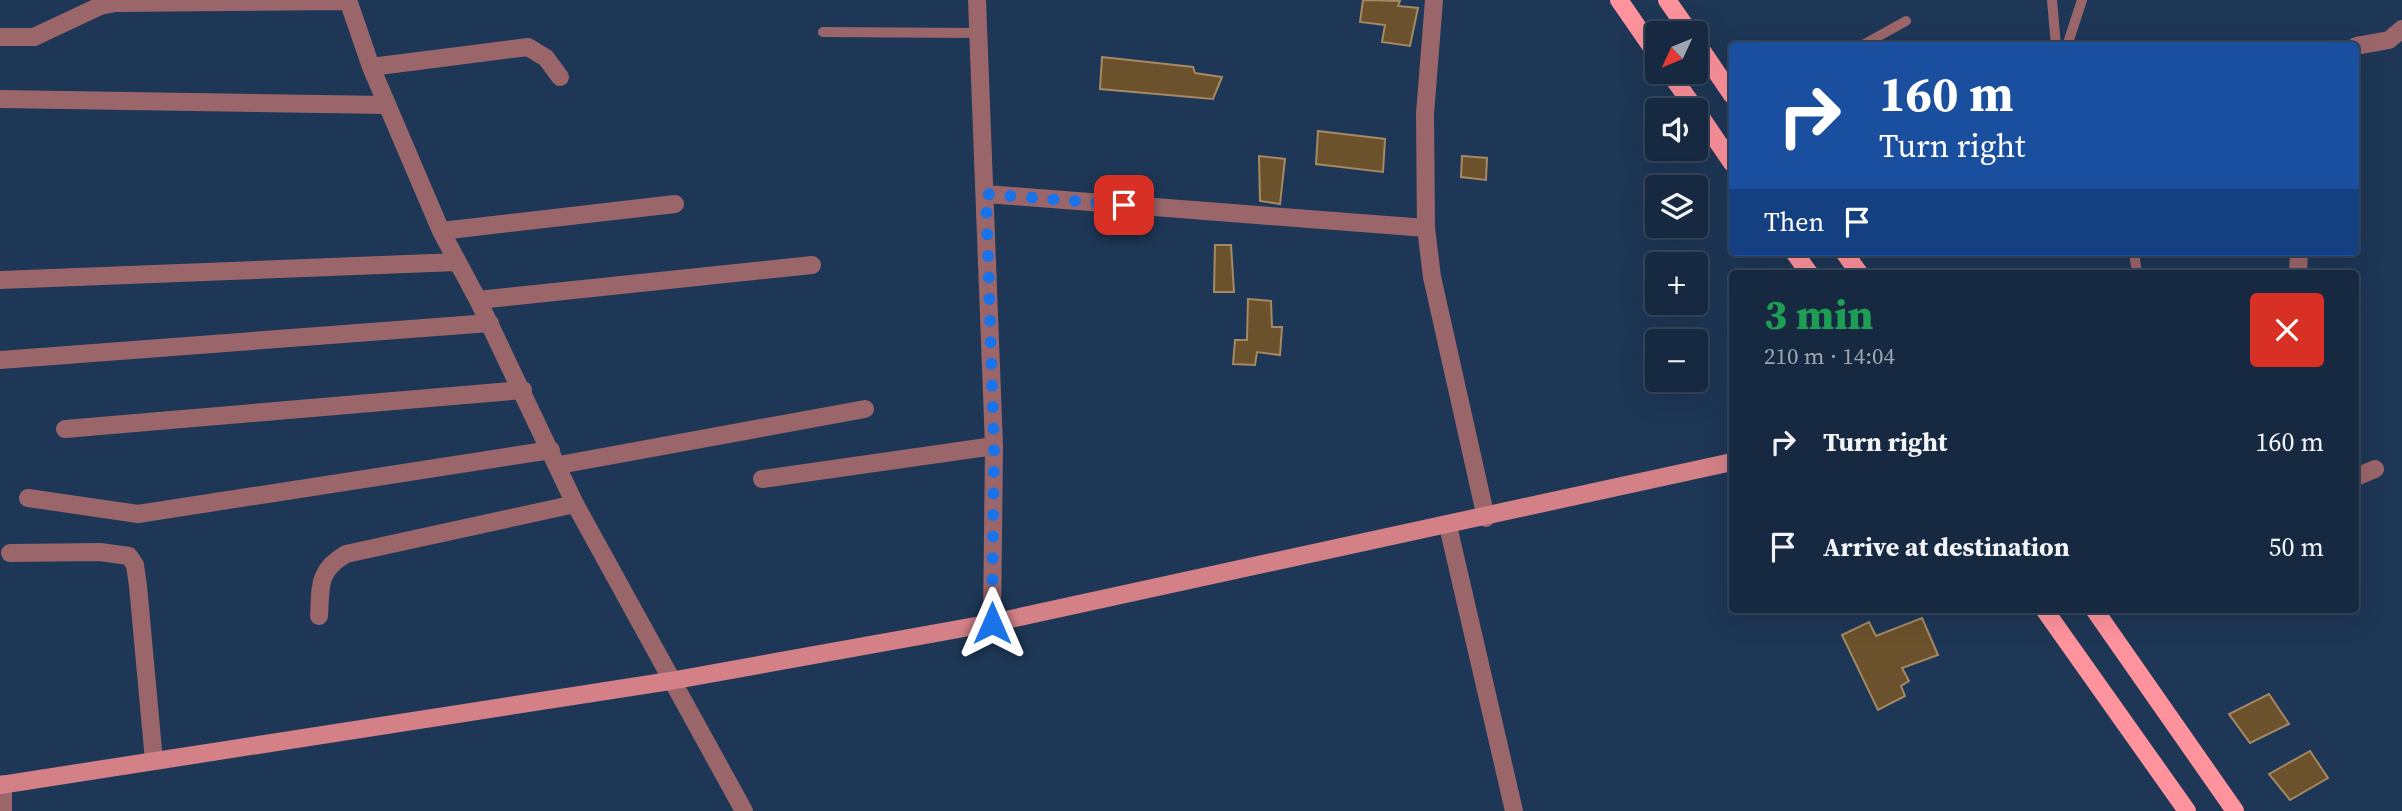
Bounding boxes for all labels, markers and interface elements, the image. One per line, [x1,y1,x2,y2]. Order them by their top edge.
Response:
north arrow [1645,21,1708,84]
map controls [1645,21,1708,392]
text: 160 m [1879,60,2014,127]
icon: right [1764,70,1855,161]
button: sound [1645,98,1708,161]
text: Turn right [1879,124,2025,168]
pin [1094,175,1154,235]
button: layers [1645,175,1708,238]
icon: arrive [1105,186,1143,224]
icon: arrive [1838,203,1876,241]
text: Then [1764,204,1824,240]
button: + [1645,252,1708,315]
text: 3 min [1764,285,1874,343]
button: close [2250,293,2324,367]
button: − [1645,329,1708,392]
text: 210 m · 14:04 [1764,340,1895,372]
icon: right [1764,423,1802,461]
text: Turn right [1823,424,1947,460]
text: 160 m [2256,424,2324,460]
icon: arrive [1764,528,1802,566]
text: Arrive at destination [1823,529,2070,565]
text: 50 m [2269,529,2324,565]
position arrow [955,586,1029,660]

